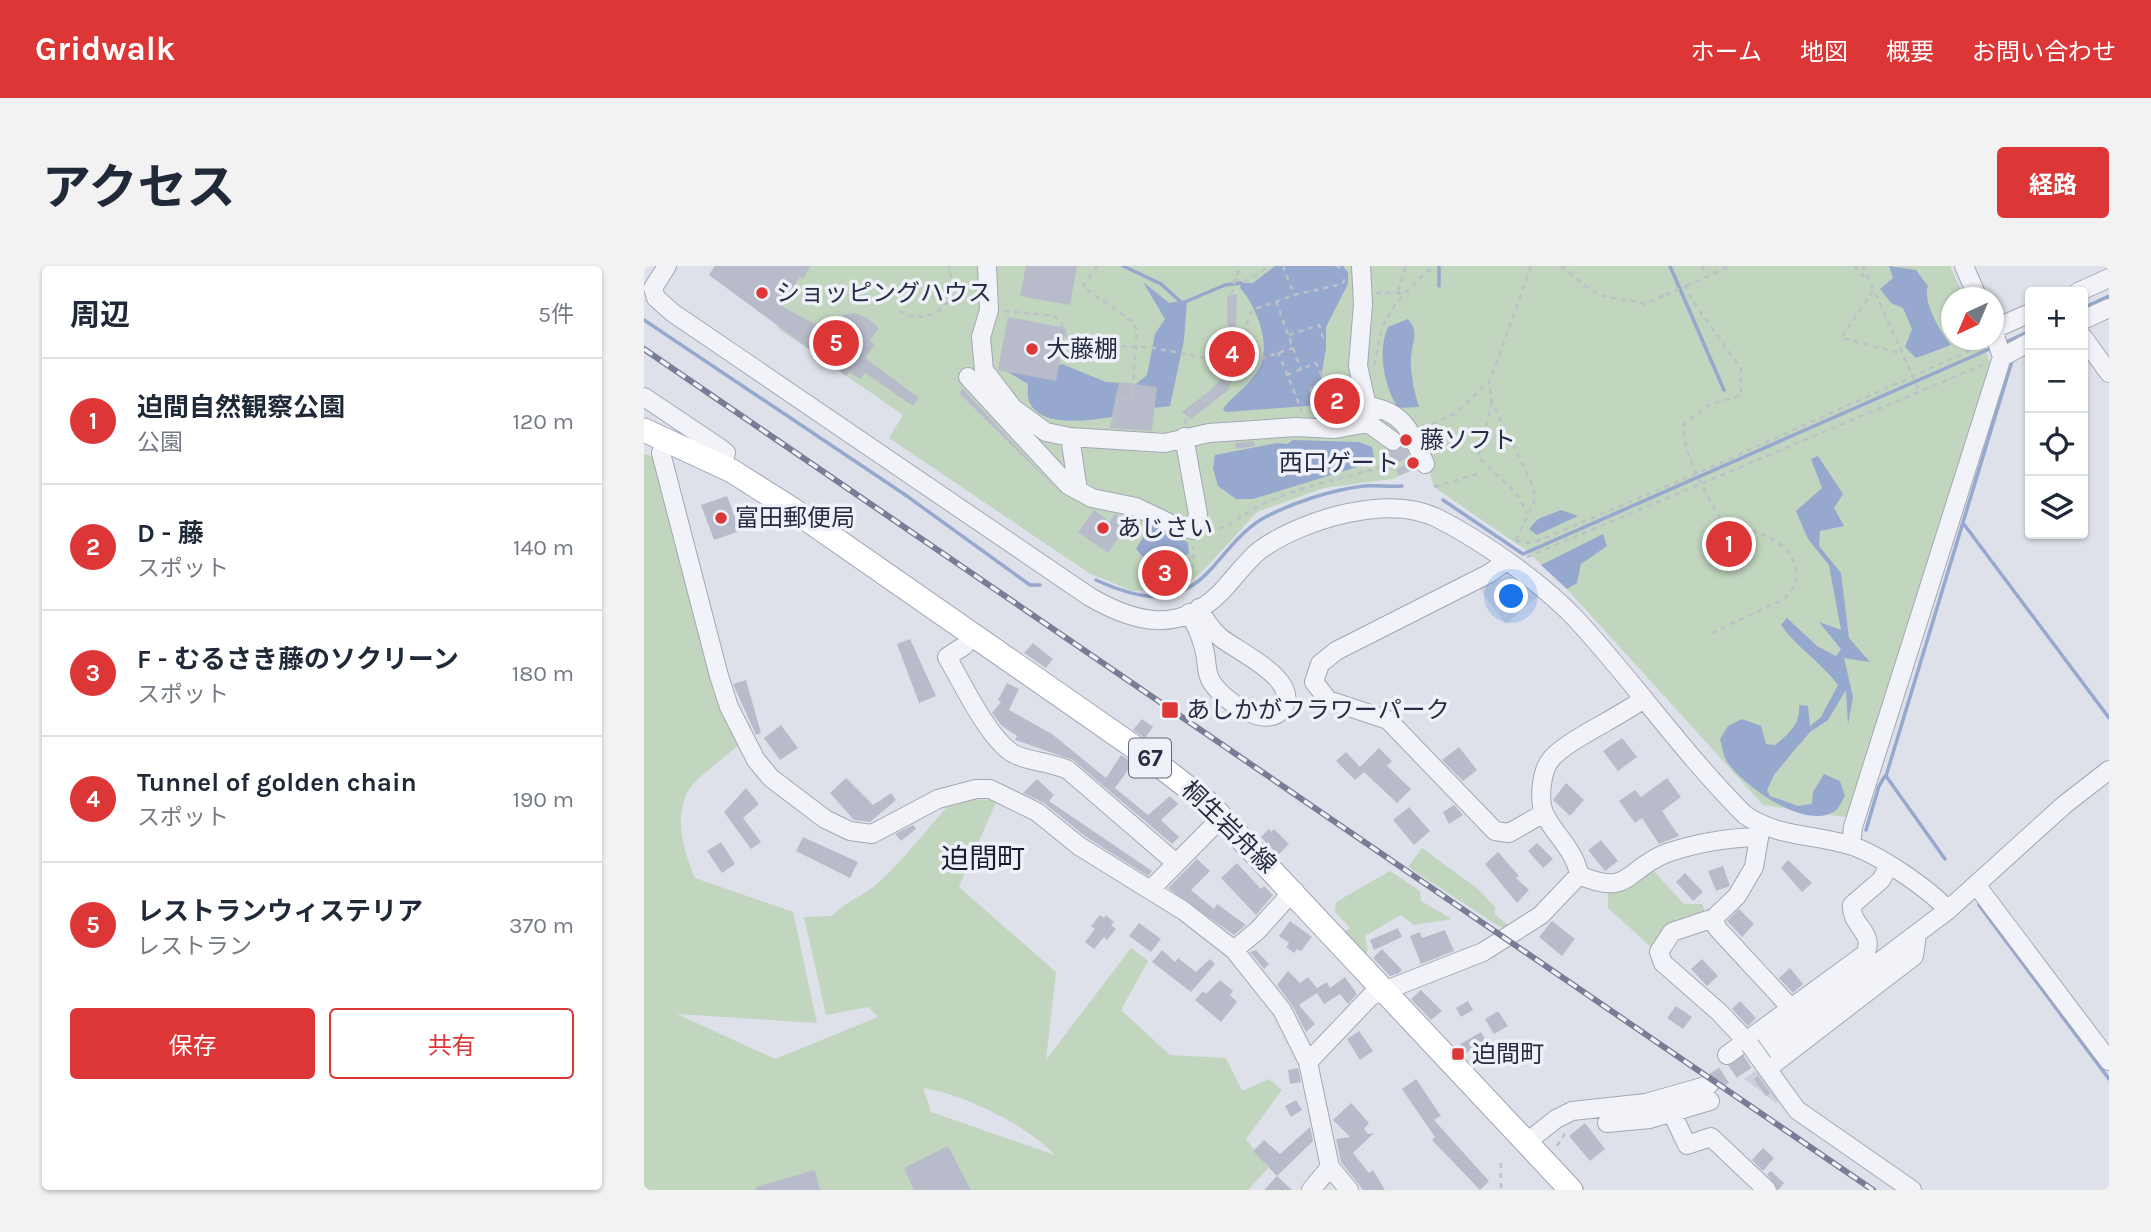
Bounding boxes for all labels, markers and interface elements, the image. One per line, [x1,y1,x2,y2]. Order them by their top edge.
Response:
text: Gridwalk [35,30,175,68]
text: ホーム [1691,38,1762,66]
text: 地図 [1800,38,1848,66]
text: 概要 [1886,38,1934,66]
text: お問い合わせ [1972,38,2116,66]
button: 経路 [1997,147,2109,218]
text: アクセス [42,159,236,216]
place label: ショッピングハウス [776,279,992,307]
marker: ショッピングハウス [754,285,770,301]
north arrow [1941,287,2004,350]
map controls [2025,287,2088,539]
button: + [2025,287,2088,350]
text: 周辺 [70,297,130,333]
text: 5件 [538,301,574,328]
pin: 5 [813,317,859,369]
pin: 4 [1209,328,1255,380]
place label: 大藤棚 [1046,335,1118,363]
marker: 大藤棚 [1024,341,1040,357]
button: − [2025,350,2088,413]
pin: 2 [1314,375,1360,427]
text: 迫間自然観察公園 [137,392,345,423]
text: 1 [89,408,97,435]
text: 120 m [512,408,574,435]
button: locate [2025,413,2088,476]
place label: 藤ソフト [1420,426,1516,454]
text: 公園 [137,429,183,456]
marker: 藤ソフト [1398,432,1414,448]
place label: 西口ゲート [1279,449,1399,477]
marker: 西口ゲート [1405,455,1421,471]
button: layers [2025,476,2088,539]
place label: 富田郵便局 [735,504,855,532]
marker: 富田郵便局 [713,510,729,526]
place label: あじさい [1117,514,1213,542]
text: D - 藤 [137,518,204,549]
pin: 1 [1706,518,1752,570]
marker: あじさい [1095,520,1111,536]
text: 2 [86,534,100,561]
text: 140 m [513,534,574,561]
pin: 3 [1142,547,1188,599]
text: スポット [137,555,229,582]
your location [1494,579,1528,613]
text: F - むるさき藤のソクリーン [137,644,459,675]
text: 3 [86,660,100,687]
text: 180 m [512,660,574,687]
text: スポット [137,681,229,708]
place label: あしかがフラワーパーク [1186,696,1450,724]
marker: あしかがフラワーパーク [1160,700,1180,720]
road number: 67 [1129,738,1171,778]
text: Tunnel of golden chain [137,767,417,798]
street label: 桐生岩舟線 [1176,775,1282,879]
text: 4 [86,786,100,813]
text: 190 m [512,786,574,813]
text: スポット [137,804,229,831]
district label: 迫間町 [941,842,1025,875]
text: レストランウィステリア [137,896,423,927]
text: 5 [86,912,100,939]
text: 370 m [509,912,574,939]
text: レストラン [137,933,252,960]
button: 保存 [70,1008,315,1079]
button: 共有 [329,1008,574,1079]
place label: 迫間町 [1472,1040,1544,1068]
marker: 迫間町 [1450,1046,1466,1062]

